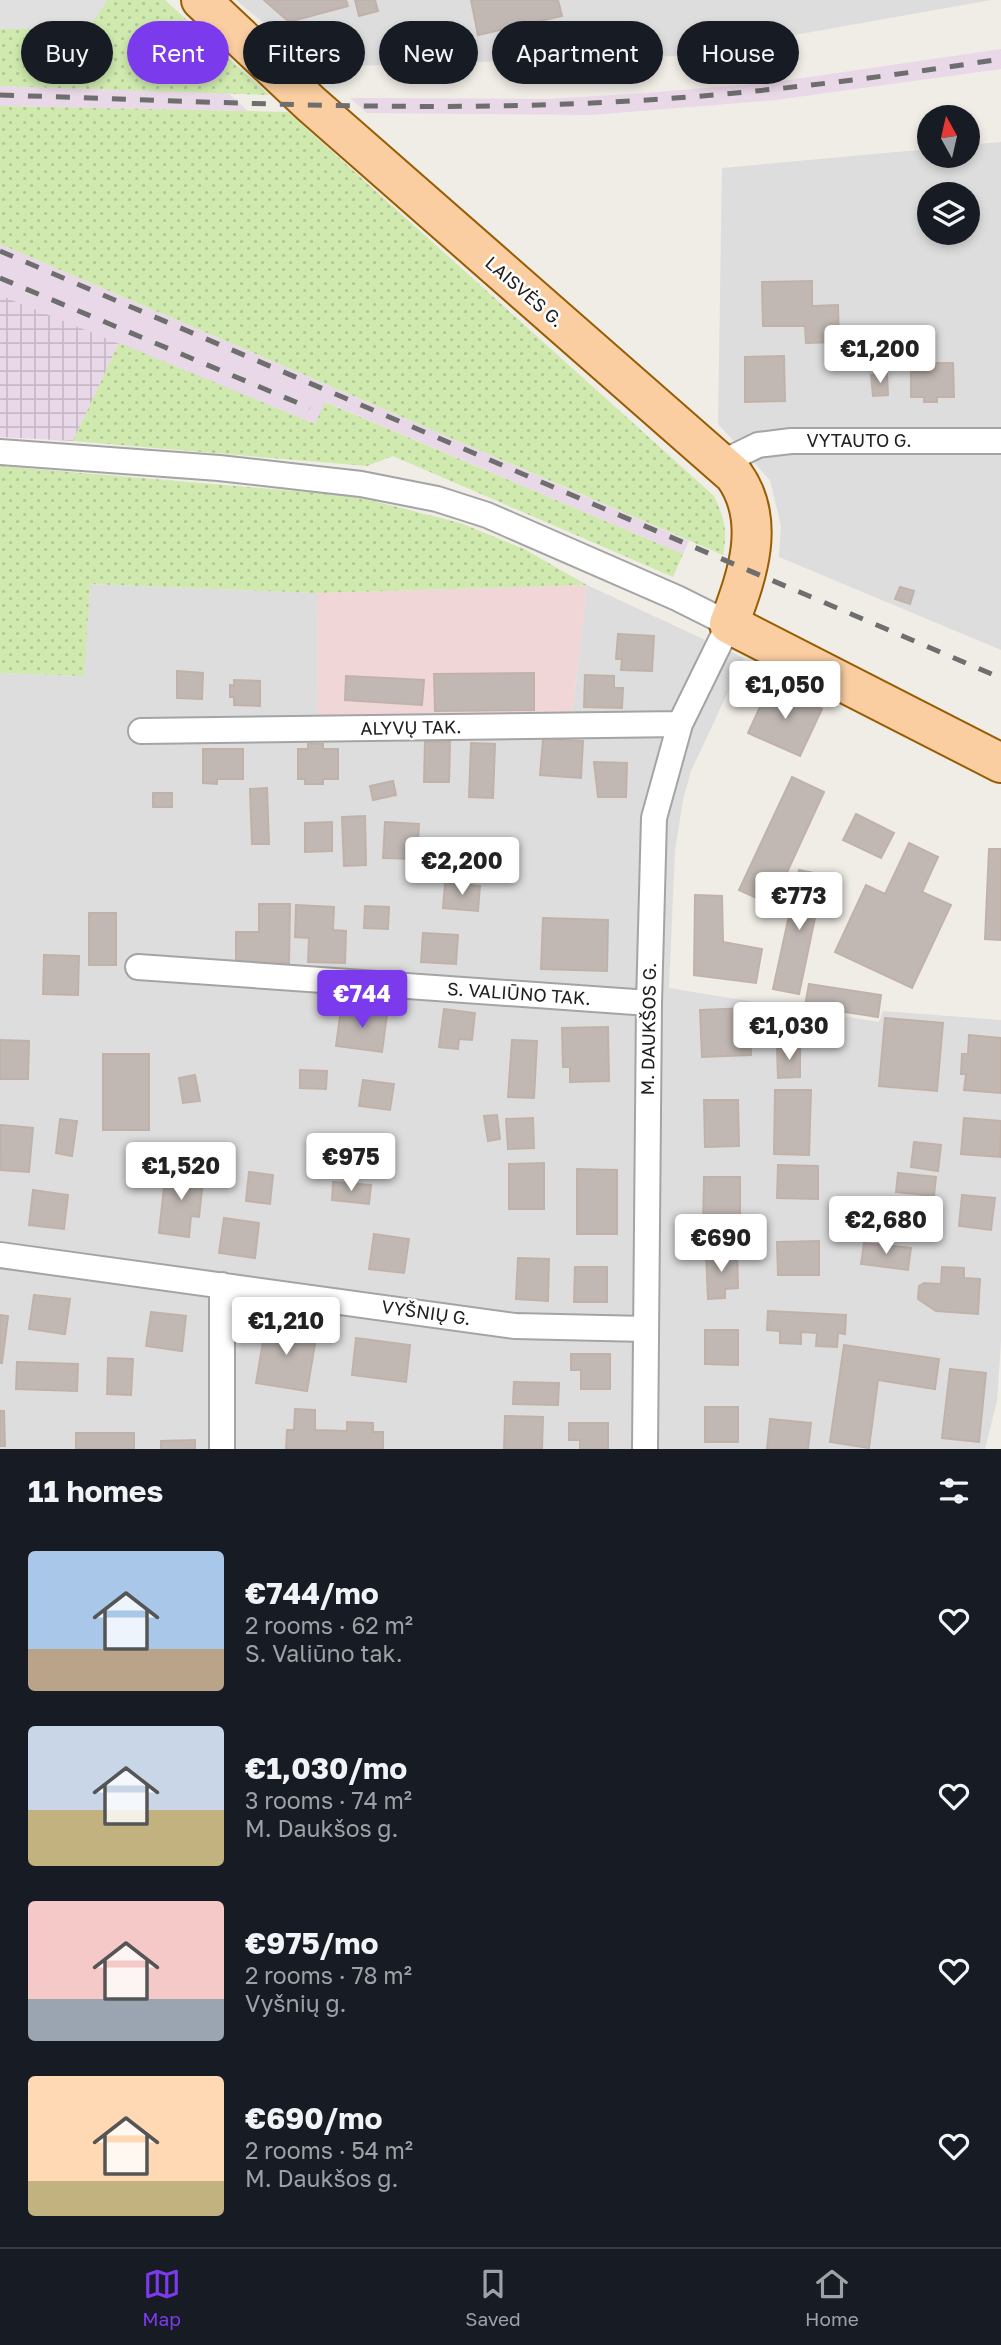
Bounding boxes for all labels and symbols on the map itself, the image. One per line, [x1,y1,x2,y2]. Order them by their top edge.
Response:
north arrow [917,105,980,168]
street label: LAISVĖS G. [481,251,568,331]
pin: €1,200 [823,326,937,385]
street label: VYTAUTO G. [806,429,912,451]
pin: €1,050 [728,662,842,721]
street label: ALYVŲ TAK. [360,715,462,739]
pin: €2,200 [405,838,519,897]
pin: €773 [758,872,840,932]
street label: M. DAUKŠOS G. [636,962,660,1096]
pin: €744 [321,970,403,1030]
street label: S. VALIŪNO TAK. [447,977,592,1009]
pin: €1,030 [732,1002,846,1062]
pin: €975 [310,1134,392,1193]
pin: €1,520 [124,1142,238,1202]
pin: €2,680 [829,1196,943,1256]
pin: €690 [680,1214,762,1274]
street label: VYŠNIŲ G. [380,1295,472,1329]
pin: €1,210 [229,1298,343,1357]

